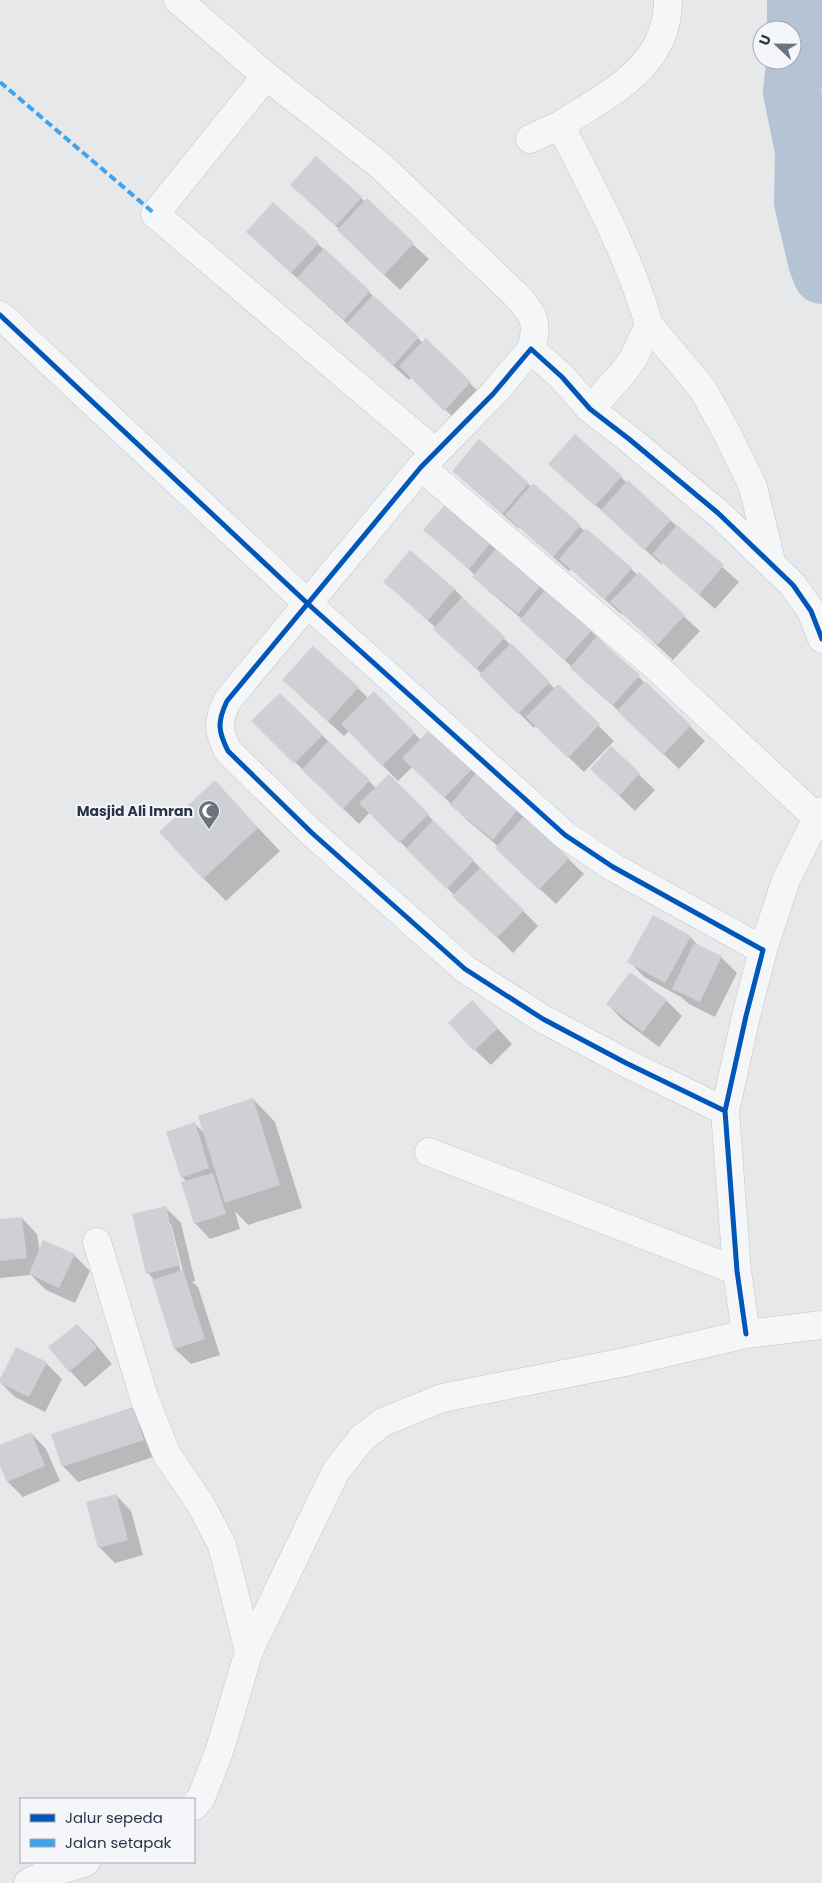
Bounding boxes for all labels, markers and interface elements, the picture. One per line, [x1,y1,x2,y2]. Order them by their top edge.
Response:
north arrow [752,20,802,70]
text: U [754,32,776,48]
mosque icon: Masjid Ali Imran [197,799,221,830]
place label: Masjid Ali Imran [77,801,193,821]
legend [20,1798,195,1863]
text: Jalur sepeda [65,1807,163,1828]
text: Jalan setapak [65,1832,172,1853]

